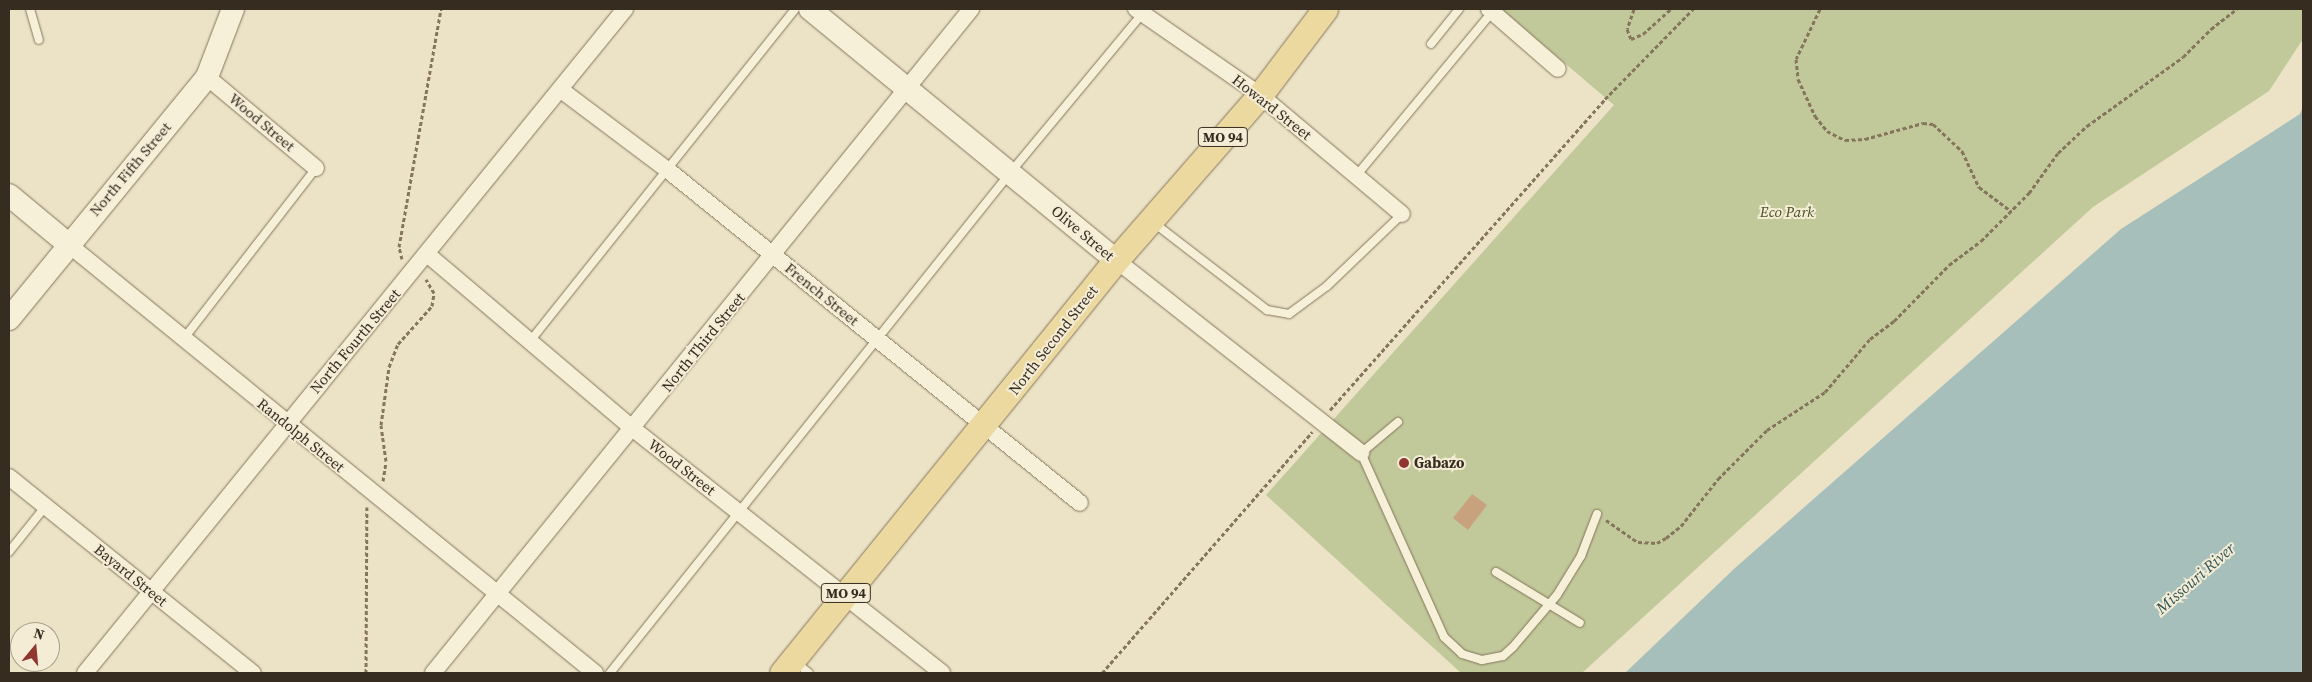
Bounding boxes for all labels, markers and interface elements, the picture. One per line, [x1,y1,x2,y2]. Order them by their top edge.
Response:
street label: Howard Street [1229,71,1315,143]
street label: Wood Street [225,89,299,155]
street label: North Fifth Street [85,118,175,220]
road number: MO 94 [1197,125,1249,148]
street label: Olive Street [1048,202,1118,264]
park label: Eco Park [1760,203,1814,221]
street label: French Street [781,259,863,329]
street label: North Second Street [1005,282,1101,398]
street label: North Fourth Street [306,285,404,397]
street label: North Third Street [657,289,749,395]
street label: Randolph Street [254,394,348,476]
street label: Wood Street [645,435,719,499]
place label: Gabazo [1414,454,1464,472]
marker: Gabazo [1398,457,1410,469]
water label: Missouri River [2152,538,2238,618]
street label: Bayard Street [91,540,171,610]
road number: MO 94 [820,582,872,604]
north arrow [10,622,60,672]
text: N [31,623,47,645]

